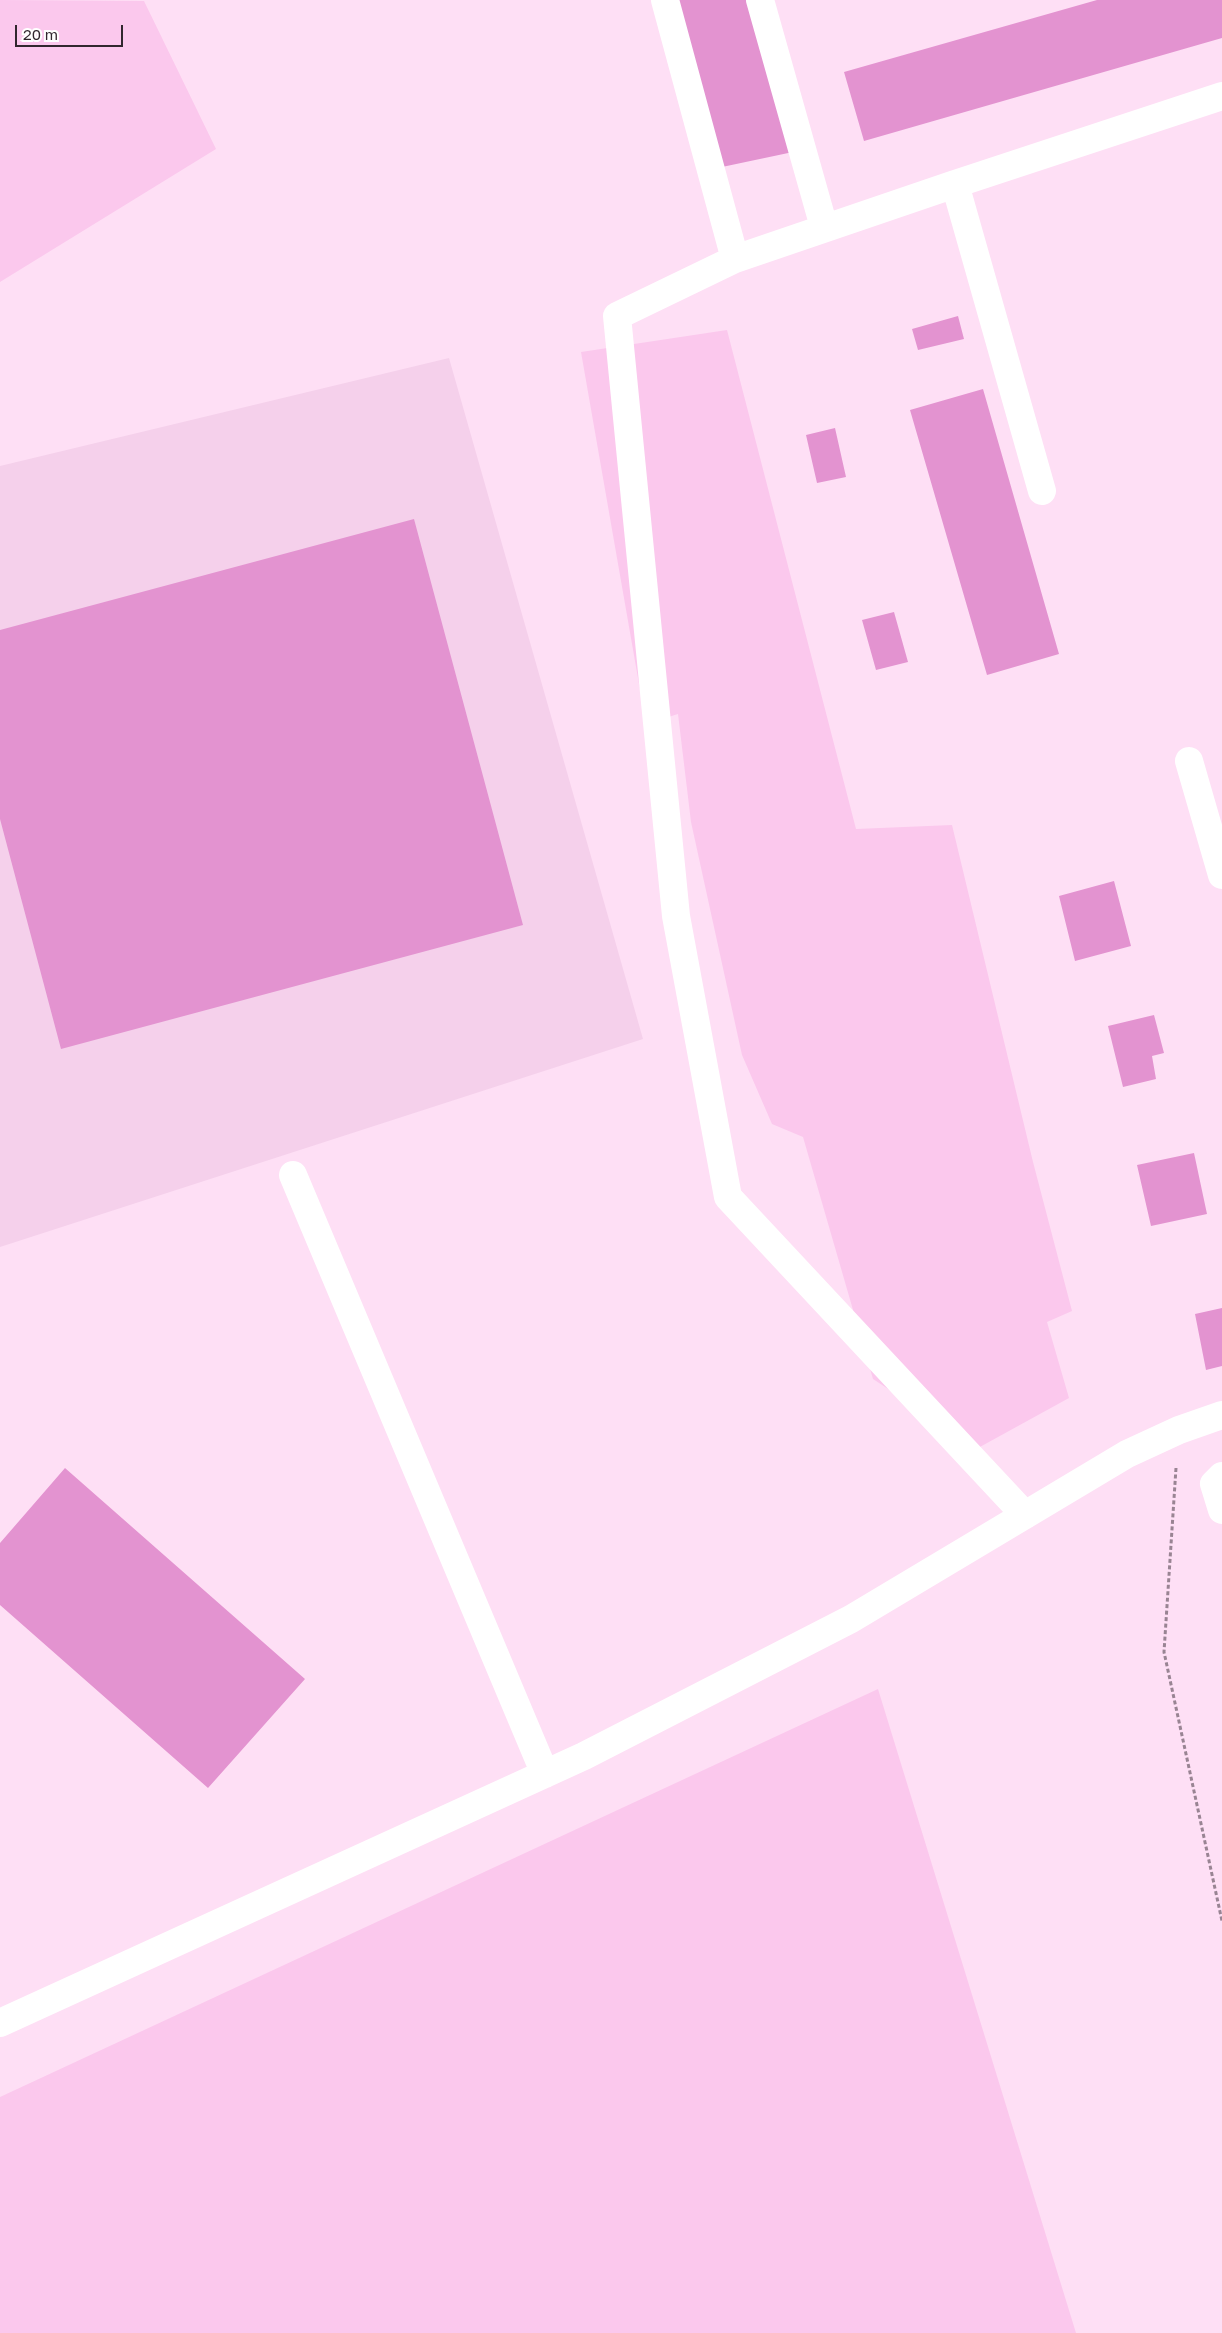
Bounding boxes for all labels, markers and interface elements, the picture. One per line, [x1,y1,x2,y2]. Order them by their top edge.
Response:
scale bar [18,15,125,47]
text: 20 m [23,25,58,43]

